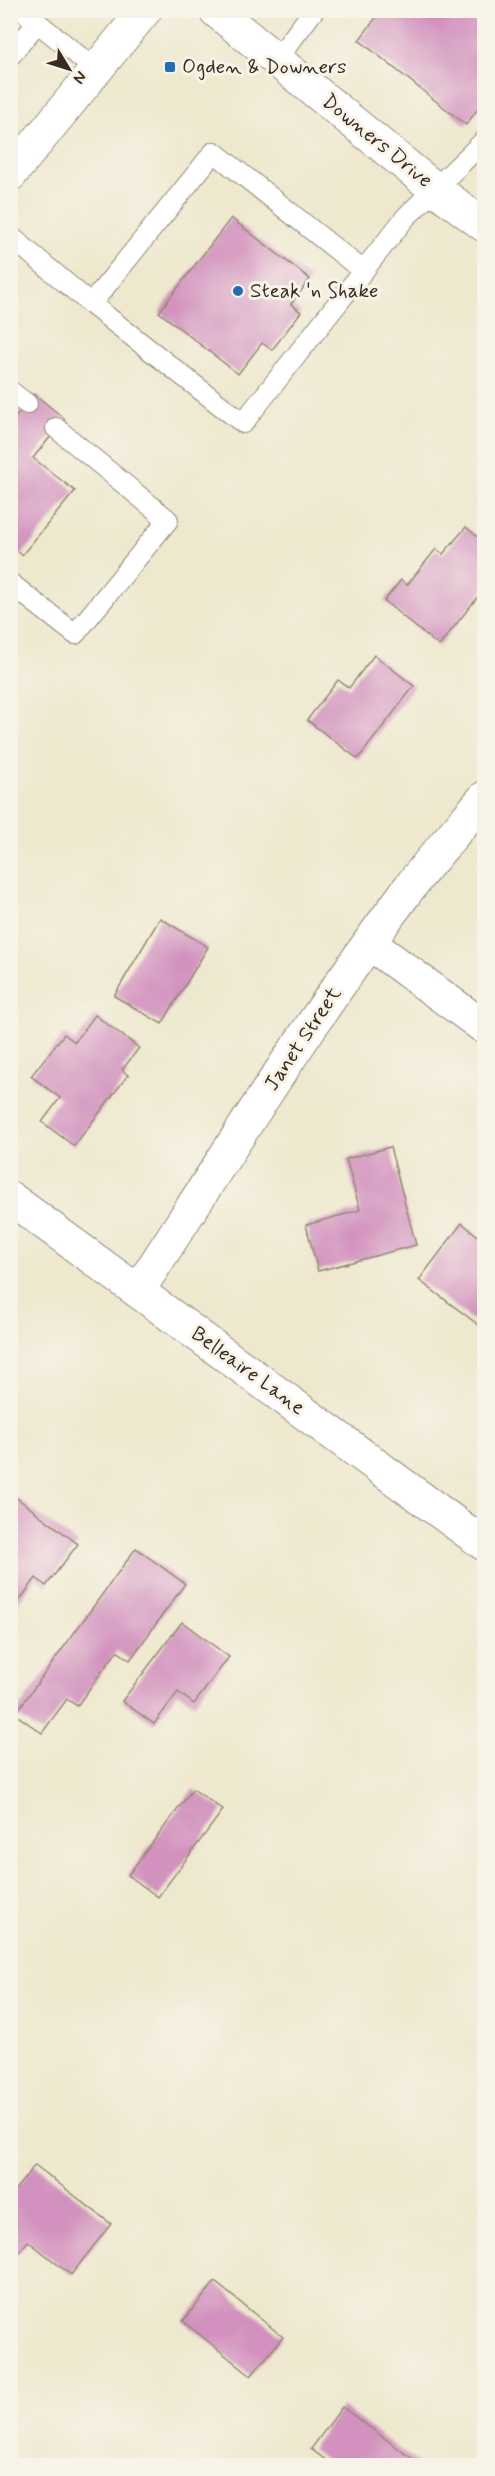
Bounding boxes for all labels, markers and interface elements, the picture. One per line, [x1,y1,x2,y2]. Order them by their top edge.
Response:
north arrow [39,39,99,99]
place label: Ogden & Downers [182,53,346,81]
marker: Ogden & Downers [163,60,177,74]
text: N [68,67,91,88]
street label: Downers Drive [316,88,438,194]
place label: Steak 'n Shake [250,277,379,305]
marker: Steak 'n Shake [231,284,245,298]
street label: Janet Street [258,981,349,1097]
street label: Belleaire Lane [185,1320,311,1422]

